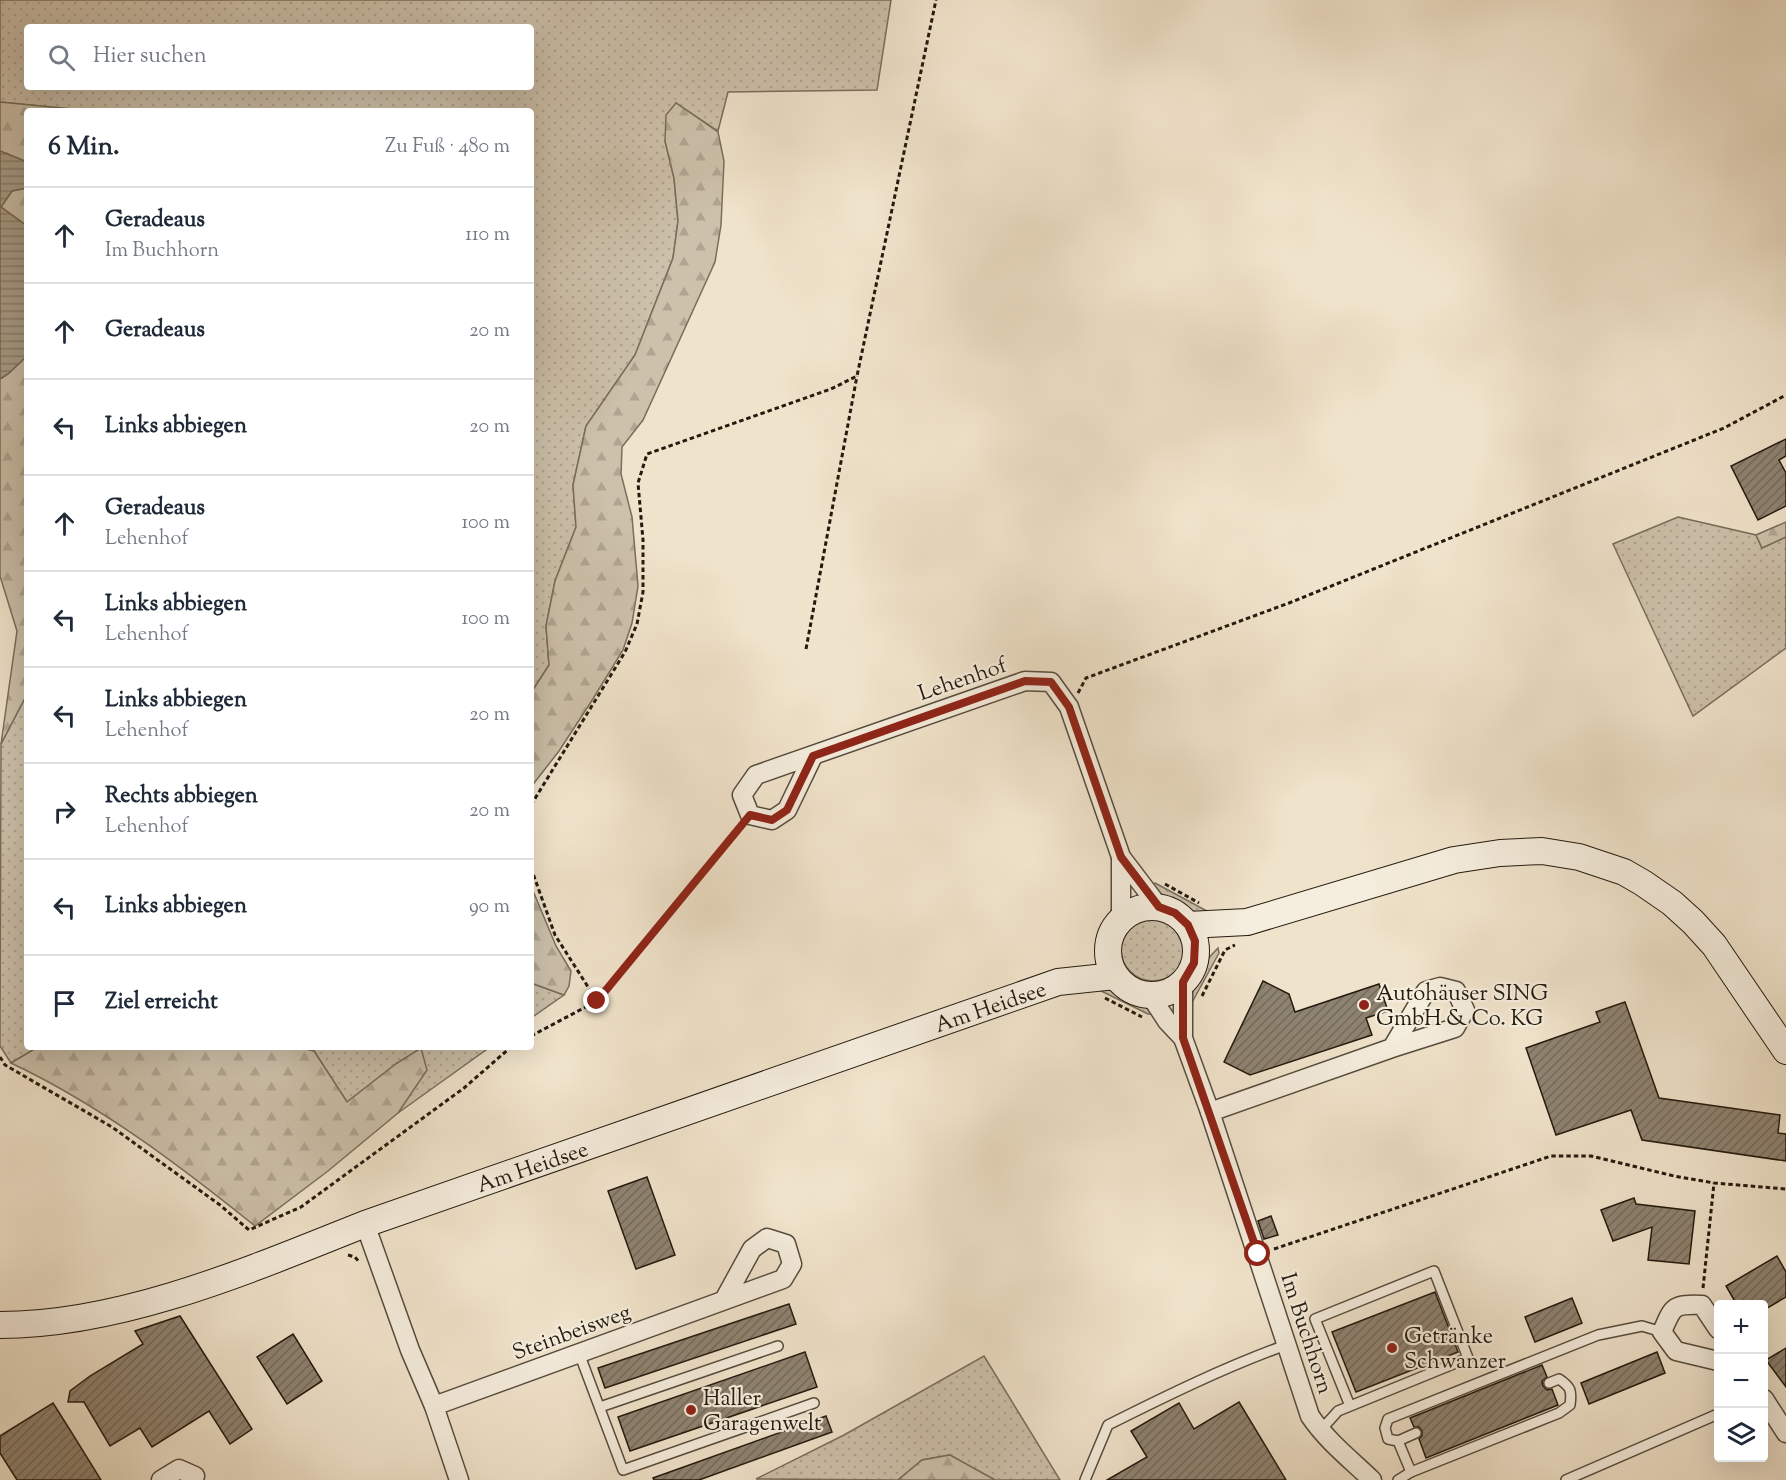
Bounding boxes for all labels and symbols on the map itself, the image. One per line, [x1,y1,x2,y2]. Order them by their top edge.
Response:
street label: Lehenhof [914,650,1013,711]
street label: Am Heidsee [931,975,1051,1043]
place label: Autohäuser SING GmbH & Co. KG [1376,979,1548,1036]
route end [583,987,609,1013]
marker: Autohäuser SING GmbH & Co. KG [1357,998,1371,1012]
street label: Am Heidsee [473,1135,593,1203]
route start [1244,1240,1270,1266]
street label: Im Buchhorn [1271,1269,1340,1398]
street label: Steinbeisweg [508,1298,636,1370]
place label: Getränke Schwanzer [1404,1322,1506,1379]
marker: Getränke Schwanzer [1385,1341,1399,1355]
place label: Haller Garagenwelt [703,1384,822,1441]
marker: Haller Garagenwelt [684,1403,698,1417]

